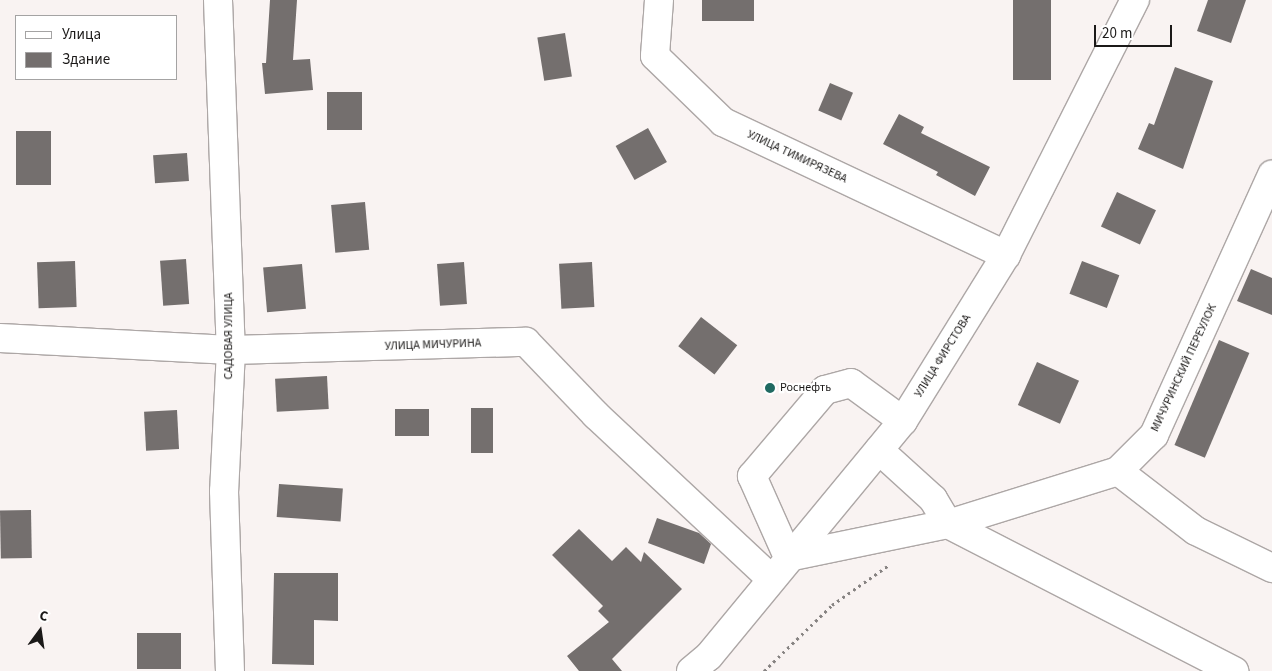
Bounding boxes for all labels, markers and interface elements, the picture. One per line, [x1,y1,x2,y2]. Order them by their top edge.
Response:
legend [15,15,178,80]
scale bar [1097,15,1174,47]
text: 20 m [1102,23,1132,44]
text: Улица [62,24,101,45]
text: Здание [62,49,110,70]
street label: УЛИЦА ТИМИРЯЗЕВА [745,128,849,186]
street label: САДОВАЯ УЛИЦА [222,292,236,380]
street label: МИЧУРИНСКИЙ ПЕРЕУЛОК [1148,302,1220,434]
street label: УЛИЦА ФИРСТОВА [912,312,974,400]
street label: УЛИЦА МИЧУРИНА [385,336,481,354]
place label: Роснефть [780,381,831,395]
marker: Роснефть [764,382,776,394]
north arrow [15,606,65,656]
text: С [37,606,50,627]

